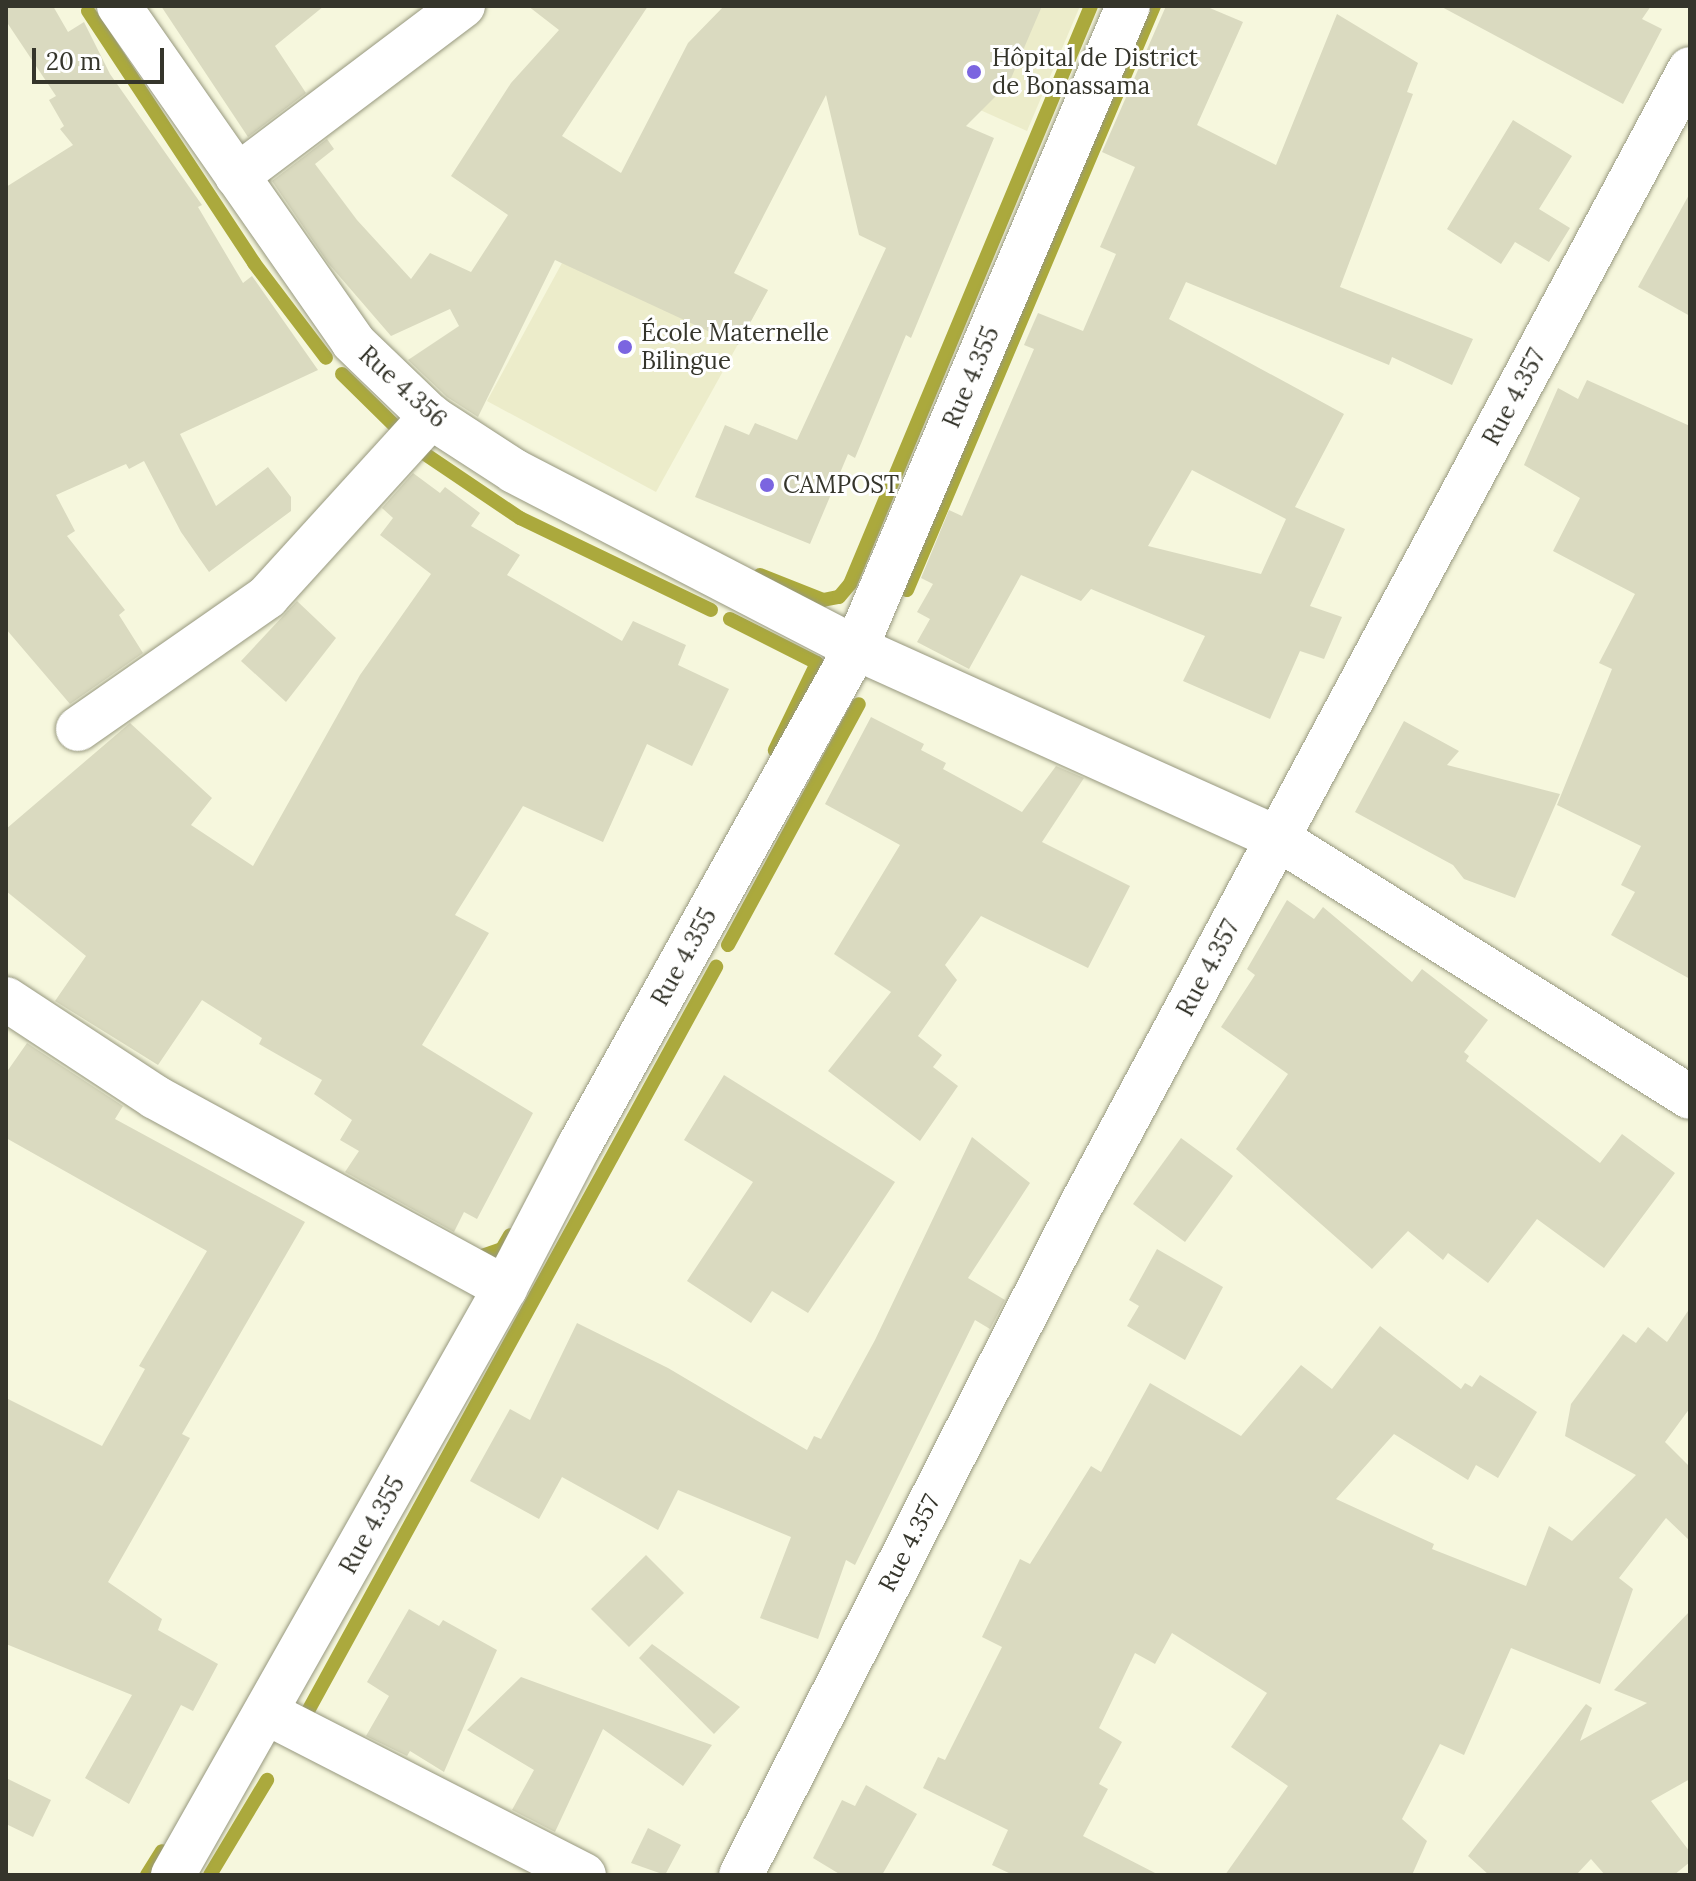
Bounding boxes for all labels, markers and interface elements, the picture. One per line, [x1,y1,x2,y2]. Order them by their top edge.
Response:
scale bar [36,32,168,82]
place label: Hôpital de District de Bonassama [992,44,1198,100]
text: 20 m [46,46,102,77]
marker: Hôpital de District de Bonassama [963,61,985,83]
place label: École Maternelle Bilingue [641,319,829,375]
street label: Rue 4.355 [937,322,1005,432]
marker: École Maternelle Bilingue [616,338,634,356]
street label: Rue 4.356 [353,340,453,434]
street label: Rue 4.357 [1477,344,1551,450]
place label: CAMPOST [783,471,899,499]
marker: CAMPOST [758,476,776,494]
street label: Rue 4.355 [645,903,723,1011]
street label: Rue 4.357 [1171,915,1245,1021]
street label: Rue 4.355 [333,1471,411,1579]
street label: Rue 4.357 [872,1490,946,1596]

